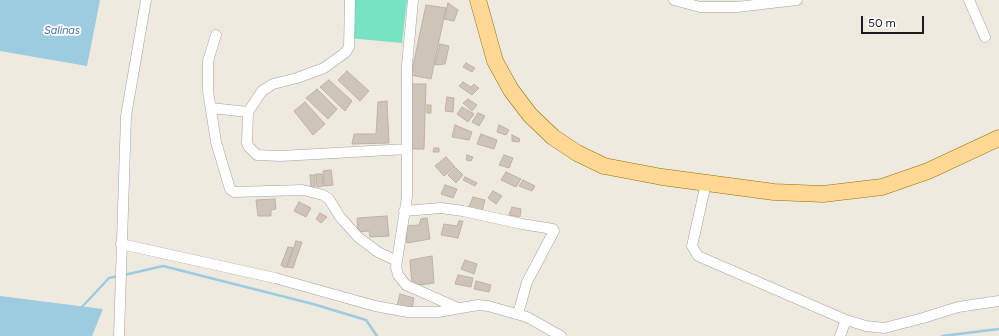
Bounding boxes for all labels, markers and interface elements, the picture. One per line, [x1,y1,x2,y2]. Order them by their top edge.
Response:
scale bar [863,8,926,34]
text: 50 m [868,16,896,30]
water label: Salinas [44,24,80,38]

